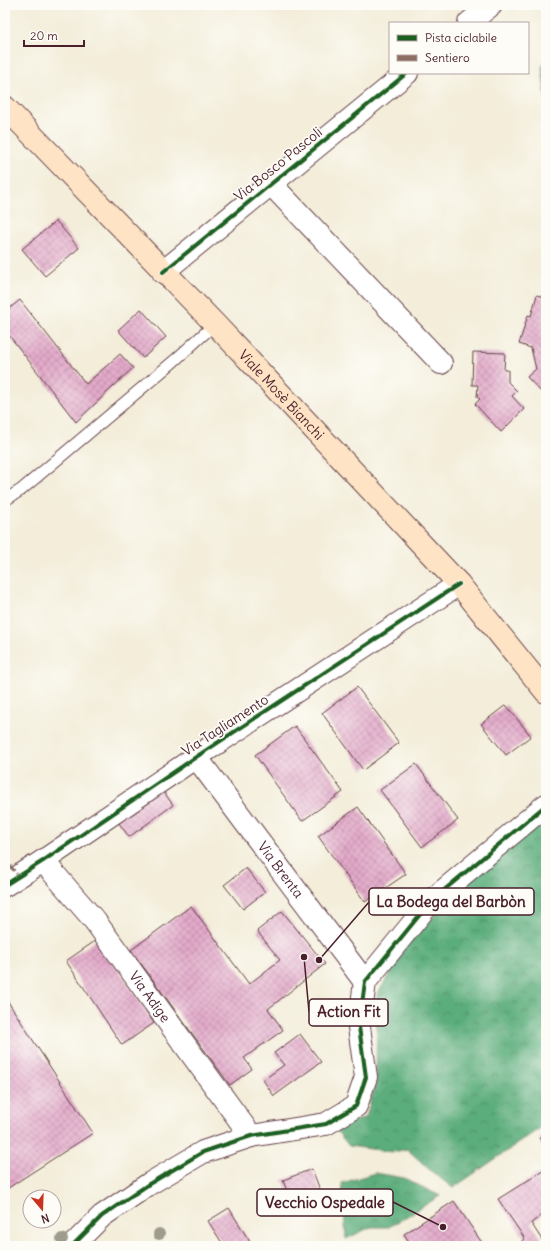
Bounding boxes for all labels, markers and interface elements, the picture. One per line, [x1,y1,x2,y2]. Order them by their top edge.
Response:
scale bar [24,22,84,48]
legend [389,22,529,74]
text: 20 m [30,28,58,43]
text: Pista ciclabile [425,30,497,45]
text: Sentiero [425,50,470,65]
street label: Via Bosco Pascoli [230,123,326,205]
street label: Viale Mosè Bianchi [235,346,328,444]
street label: Via Tagliamento [178,690,272,760]
street label: Via Brenta [254,838,308,902]
callout: La Bodega del Barbòn [369,888,534,915]
text: La Bodega del Barbòn [376,892,526,912]
street label: Via Adige [125,968,175,1026]
callout: Action Fit [309,999,388,1026]
text: Action Fit [317,1002,382,1021]
north arrow [22,1189,62,1229]
callout: Vecchio Ospedale [257,1189,393,1216]
text: Vecchio Ospedale [265,1193,385,1213]
text: N [39,1211,51,1226]

